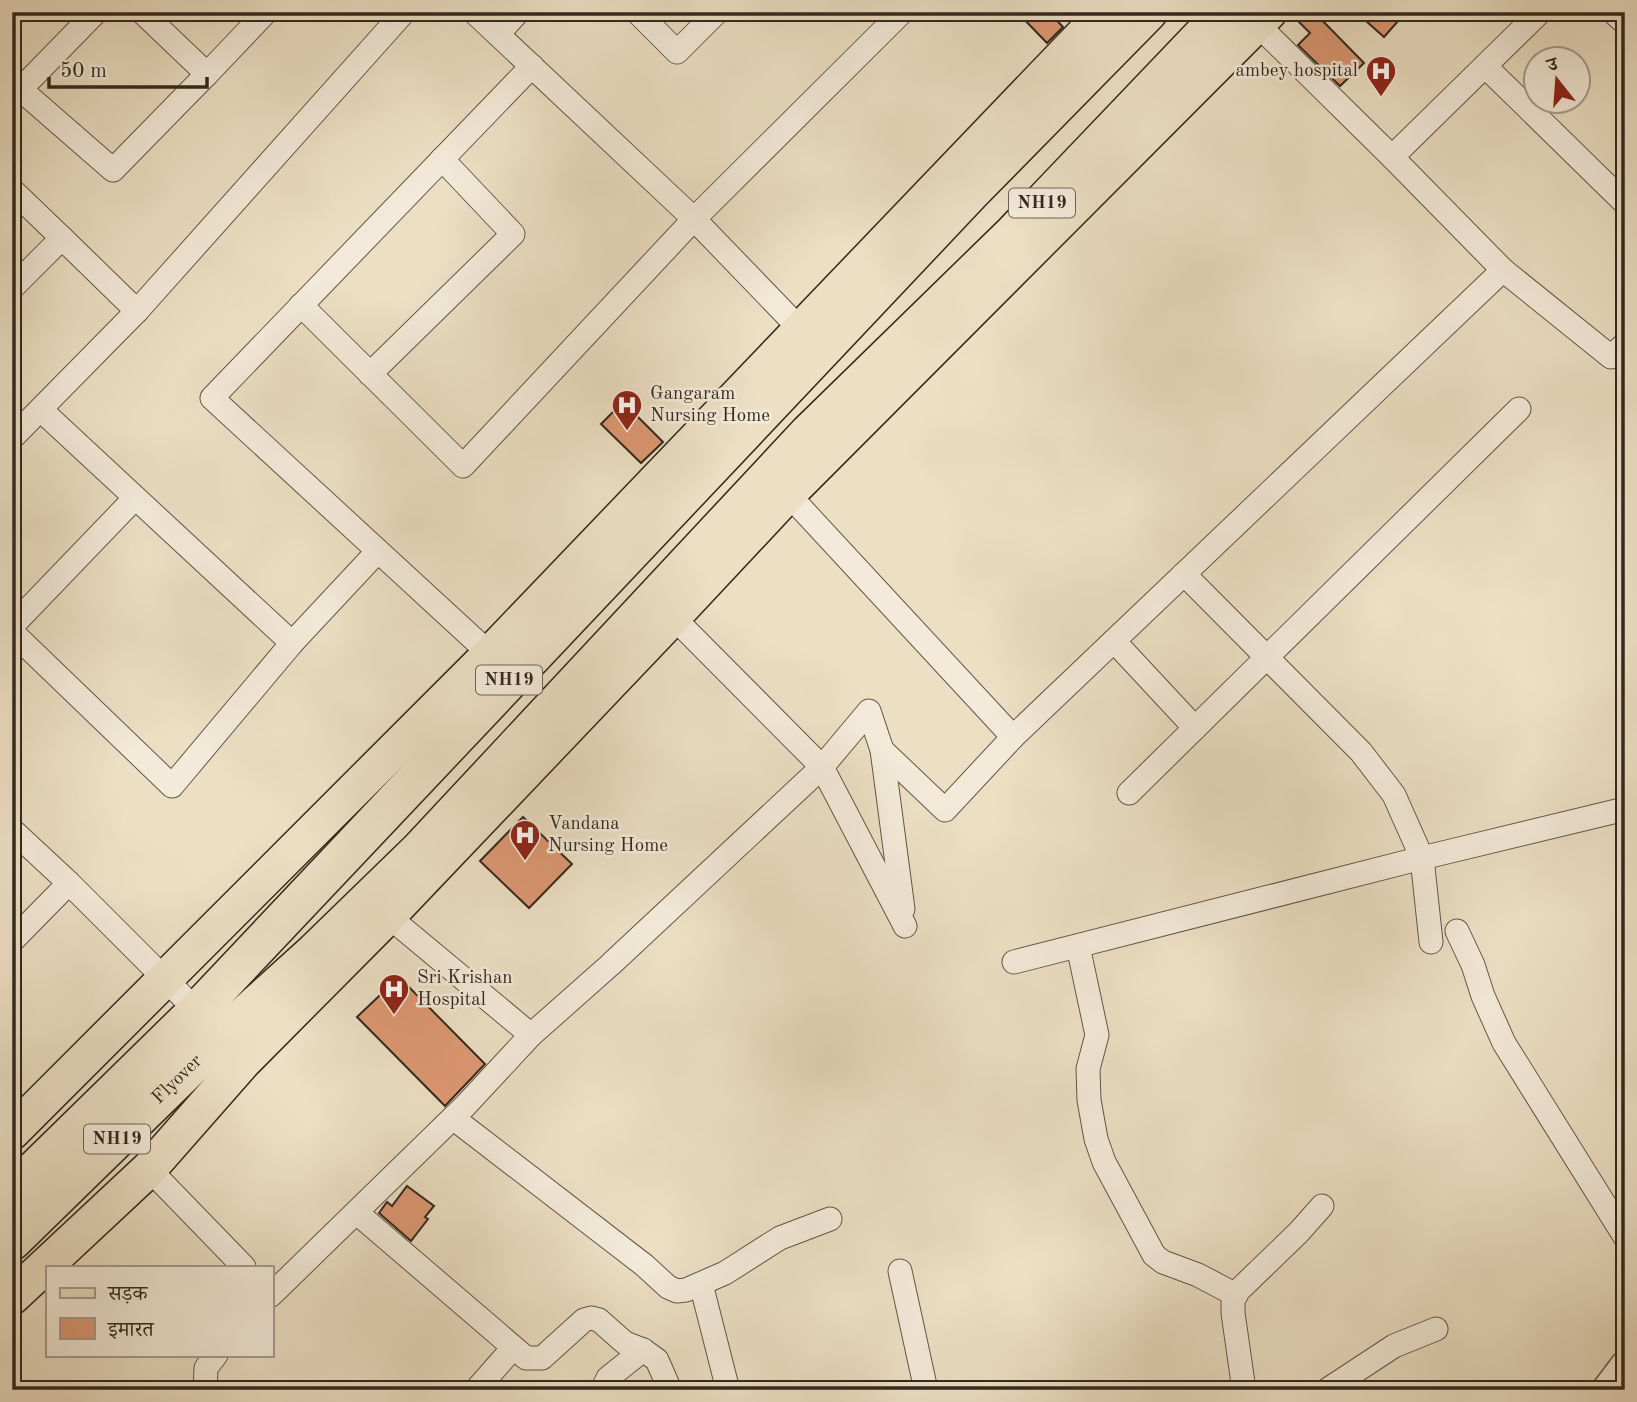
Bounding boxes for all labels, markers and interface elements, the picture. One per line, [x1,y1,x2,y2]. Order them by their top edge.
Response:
scale bar [49,46,206,90]
north arrow [1522,46,1592,116]
hospital icon: ambey hospital [1364,54,1398,98]
text: उ [1543,55,1561,77]
text: 50 m [60,61,107,82]
place label: ambey hospital [1236,62,1358,81]
road number: NH19 [1009,188,1075,218]
place label: Gangaram Nursing Home [650,385,770,426]
hospital icon: Gangaram Nursing Home [610,388,644,432]
road number: NH19 [476,666,542,694]
place label: Vandana Nursing Home [548,815,668,856]
hospital icon: Vandana Nursing Home [508,818,542,862]
place label: Sri Krishan Hospital [417,969,513,1010]
hospital icon: Sri Krishan Hospital [377,972,411,1016]
street label: Flyover [149,1051,206,1108]
road number: NH19 [84,1124,150,1154]
legend [46,1266,273,1356]
text: सड़क [107,1284,148,1305]
text: इमारत [107,1320,155,1341]

